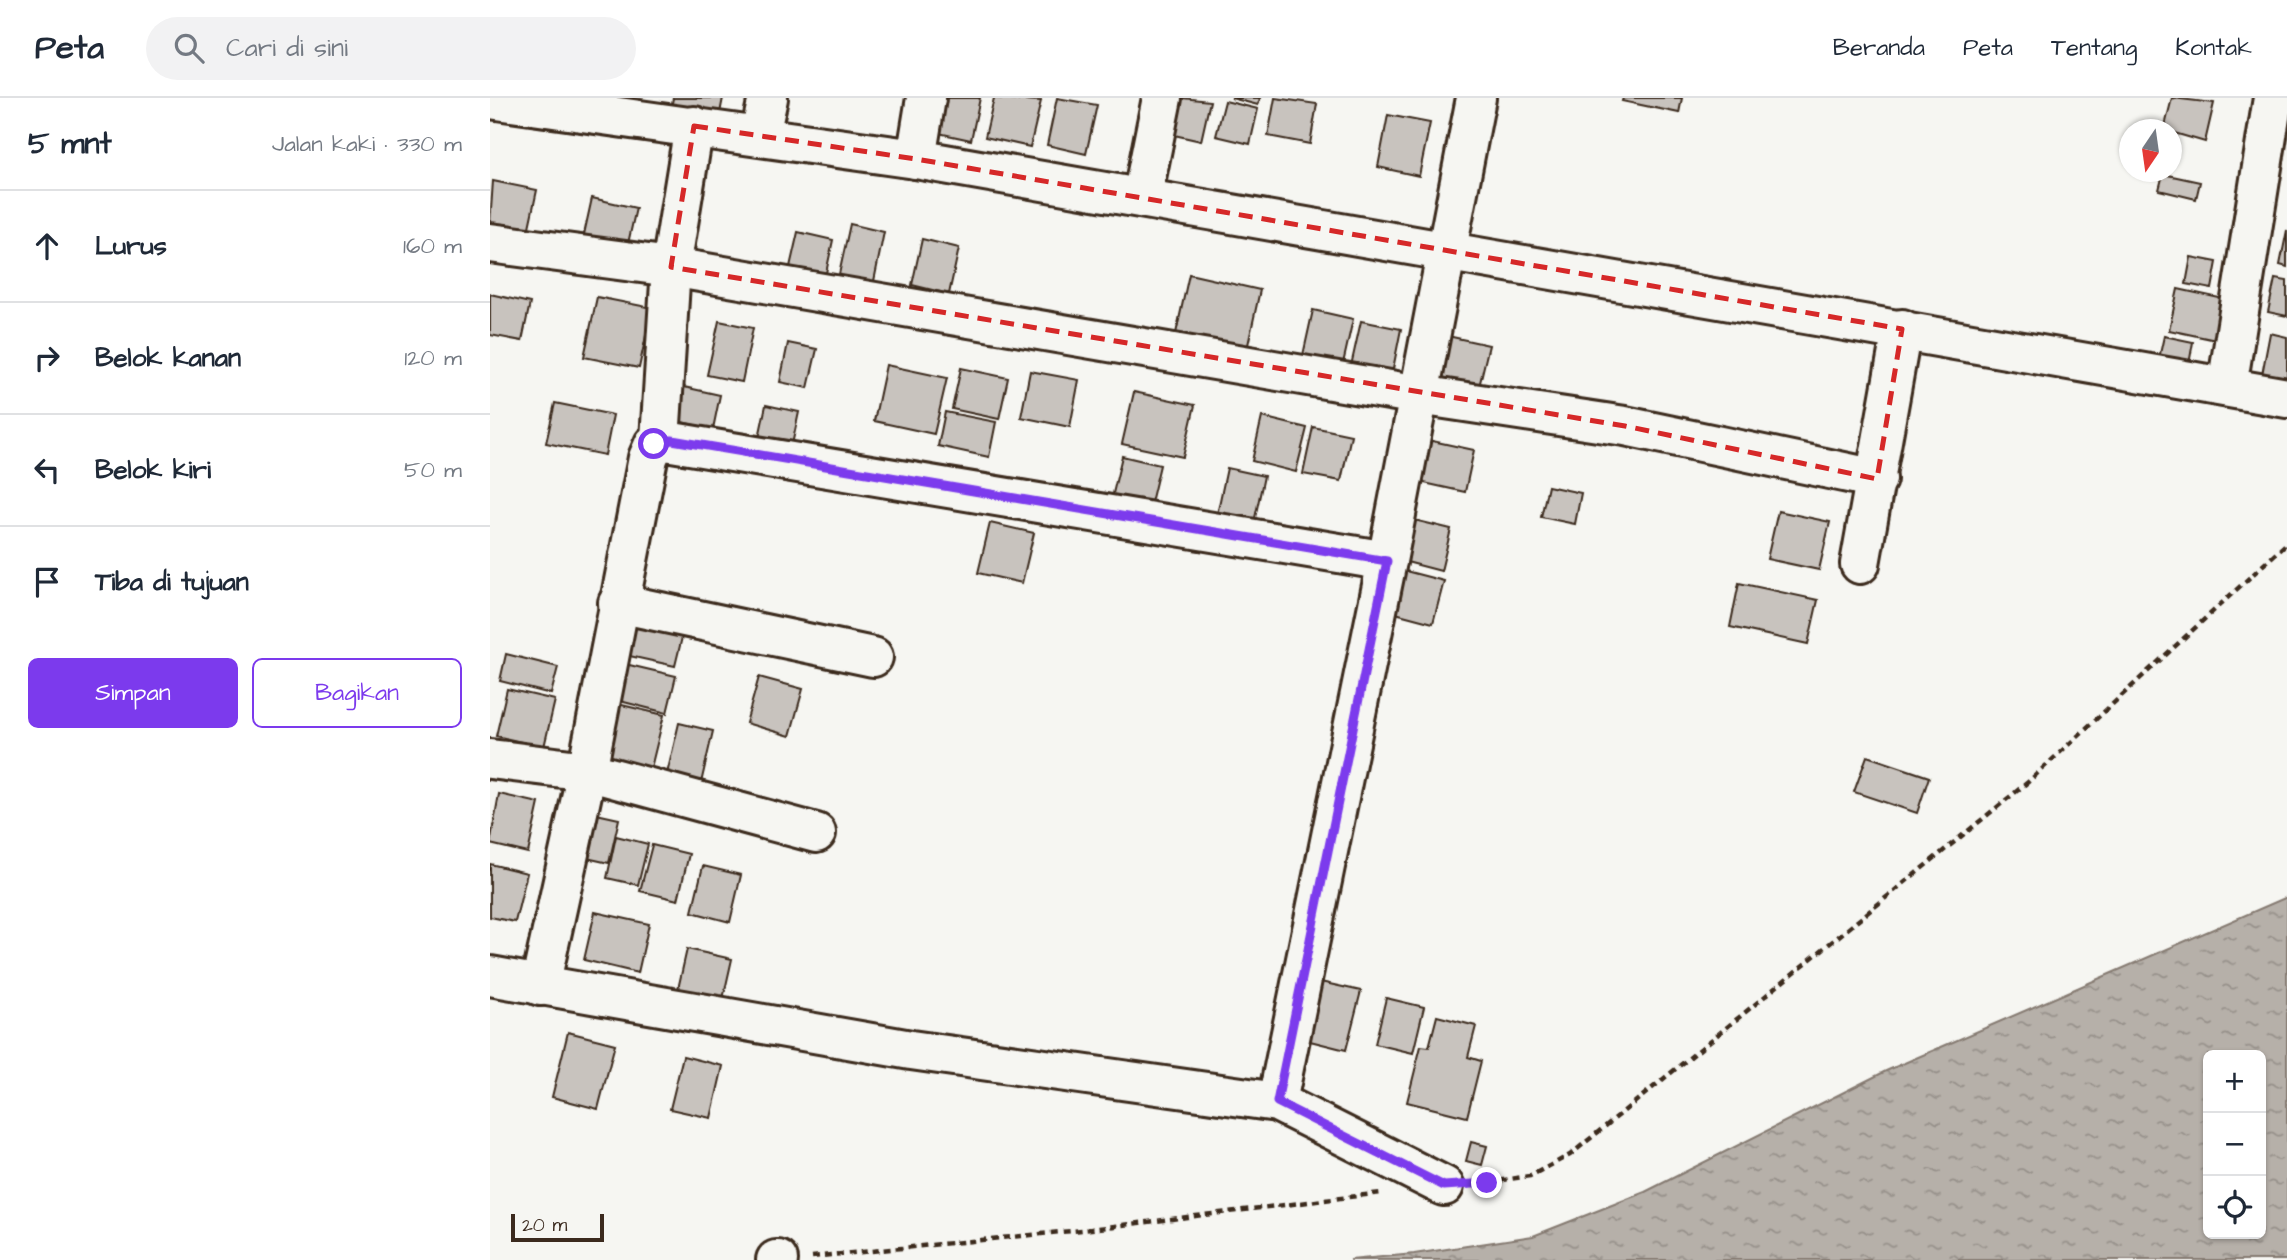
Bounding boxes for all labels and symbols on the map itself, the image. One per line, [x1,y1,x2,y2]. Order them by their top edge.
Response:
north arrow [2119,119,2182,182]
route start [638,428,669,459]
route end [1471,1167,1502,1198]
scale bar [511,1211,604,1243]

